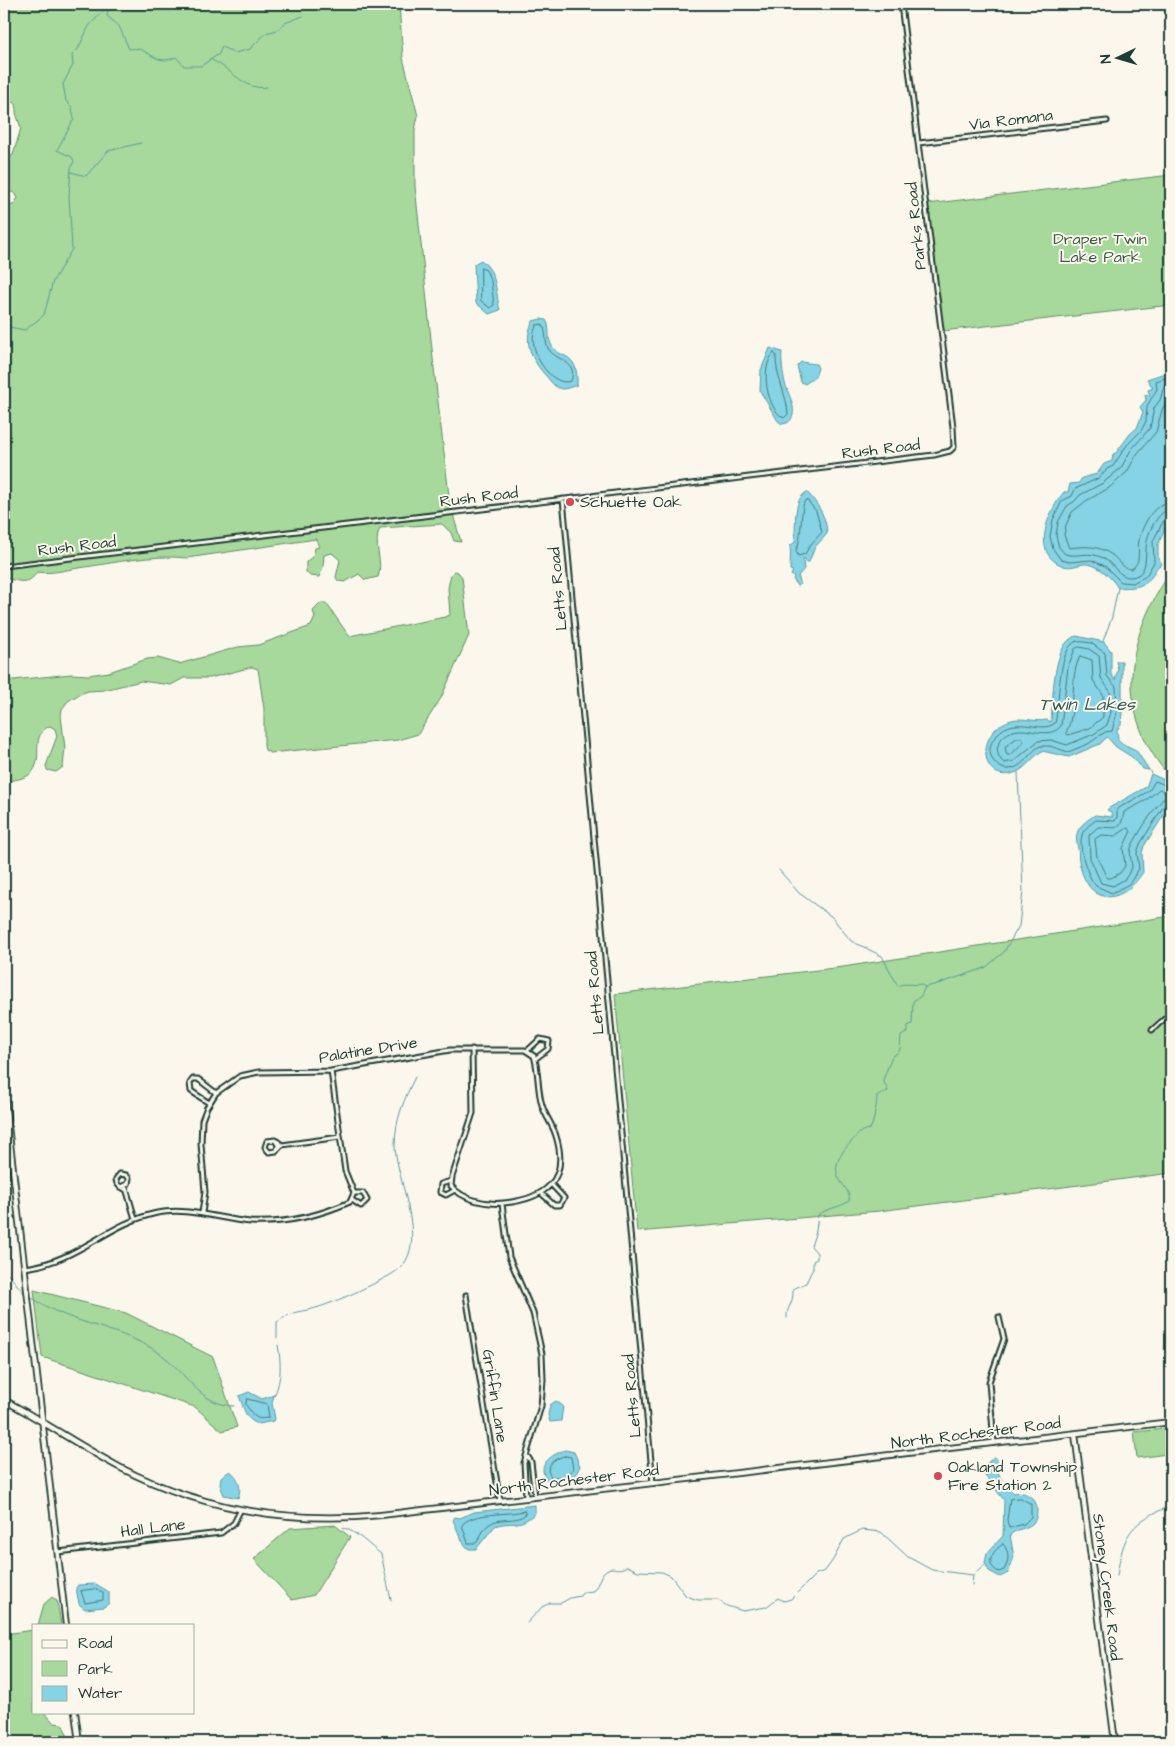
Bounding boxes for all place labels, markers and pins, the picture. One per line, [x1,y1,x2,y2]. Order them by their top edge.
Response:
place label: Schuette Oak [580,491,682,513]
marker: Schuette Oak [564,496,576,508]
place label: Oakland Township Fire Station 2 [948,1456,1077,1496]
marker: Oakland Township Fire Station 2 [932,1470,944,1482]

